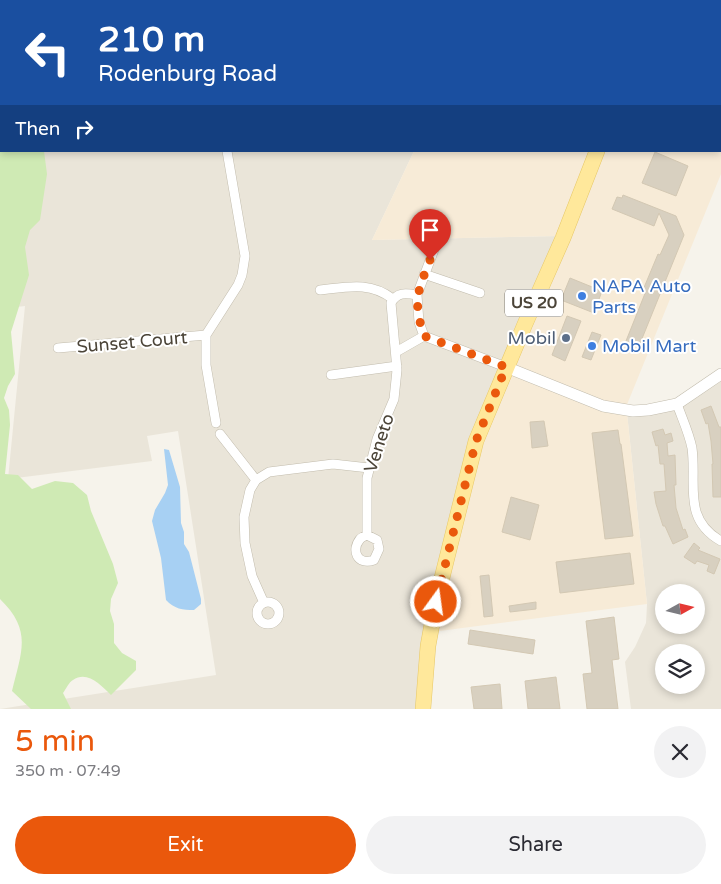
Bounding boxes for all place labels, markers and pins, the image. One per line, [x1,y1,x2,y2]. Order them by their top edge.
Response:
pin [409,209,451,260]
place label: NAPA Auto Parts [592,275,691,318]
marker: NAPA Auto Parts [576,290,588,302]
place label: Mobil [508,327,556,349]
marker: Mobil [560,332,572,344]
place label: Mobil Mart [602,335,696,357]
marker: Mobil Mart [586,340,598,352]

